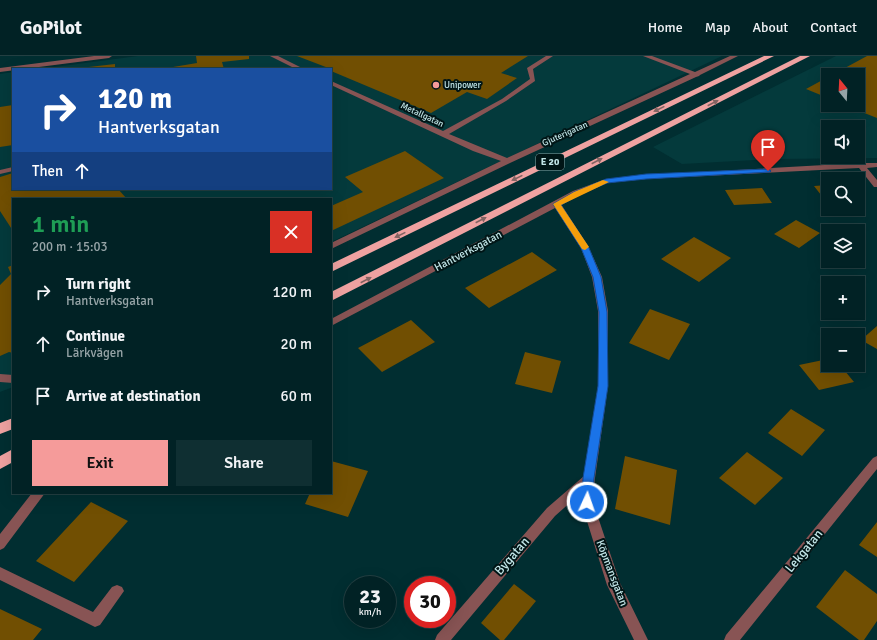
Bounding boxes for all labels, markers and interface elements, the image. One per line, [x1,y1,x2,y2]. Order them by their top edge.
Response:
text: GoPilot [20,16,82,40]
text: Home [648,19,683,36]
text: Map [705,19,730,36]
text: About [752,19,788,36]
text: Contact [810,19,857,36]
north arrow [821,68,865,112]
map controls [821,68,865,372]
marker: Unipower [431,80,441,90]
place label: Unipower [444,80,482,91]
text: 120 m [98,82,172,116]
icon: right [32,84,84,136]
street label: Metallgatan [399,100,445,130]
one-way arrow [708,100,719,106]
one-way arrow [654,106,665,112]
text: Hantverksgatan [98,116,220,138]
street label: Gjuterigatan [541,119,589,149]
button: sound [821,120,865,164]
pin [751,130,785,171]
icon: arrive [757,136,779,158]
road number: E 20 [536,154,564,170]
one-way arrow [591,158,603,164]
icon: ahead [71,160,93,182]
text: Then [32,162,63,180]
button: search [821,172,865,216]
one-way arrow [511,175,523,181]
text: 1 min [32,209,89,239]
button: close [270,211,312,253]
one-way arrow [476,217,487,224]
button: layers [821,224,865,268]
street label: Hantverksgatan [432,228,504,274]
one-way arrow [395,232,406,238]
text: 200 m · 15:03 [32,239,108,255]
text: Turn right [66,275,131,293]
one-way arrow [360,276,371,283]
button: + [821,276,865,320]
icon: right [32,281,54,303]
text: 120 m [272,283,312,301]
text: Hantverksgatan [66,293,154,309]
text: Continue [66,327,125,345]
button: − [821,328,865,372]
icon: ahead [32,333,54,355]
text: 20 m [281,335,312,353]
text: Lärkvägen [66,345,123,361]
icon: arrive [32,385,54,407]
text: Arrive at destination [66,387,201,405]
text: 60 m [281,387,312,405]
button: Exit [32,440,168,486]
button: Share [176,440,312,486]
position arrow [566,481,608,523]
street label: Lekgatan [782,526,826,576]
street label: Bygatan [491,534,533,578]
street label: Köpmansgatan [593,538,631,608]
speed limit sign: 30 [404,576,456,628]
text: 23 [359,584,381,609]
text: km/h [359,606,381,618]

